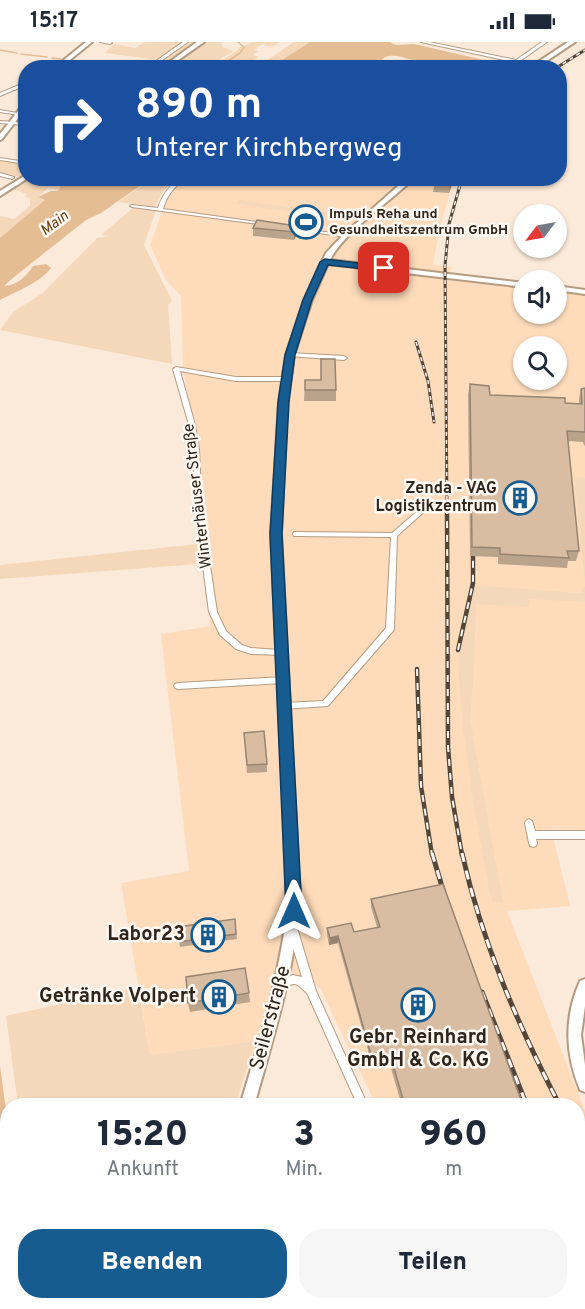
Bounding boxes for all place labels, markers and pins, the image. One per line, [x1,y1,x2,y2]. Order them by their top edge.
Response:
sports icon: Impuls Reha und Gesundheitszentrum GmbH [288,204,324,240]
place label: Impuls Reha und Gesundheitszentrum GmbH [329,206,508,239]
pin [358,242,409,293]
place label: Zenda - VAG Logistikzentrum [375,479,497,517]
building icon: Zenda - VAG Logistikzentrum [502,480,538,516]
building icon: Labor23 [190,917,226,953]
place label: Labor23 [107,922,185,948]
building icon: Getränke Volpert [201,979,237,1015]
place label: Getränke Volpert [39,984,196,1010]
building icon: Gebr. Reinhard GmbH & Co. KG [400,987,436,1023]
place label: Gebr. Reinhard GmbH & Co. KG [347,1025,489,1074]

